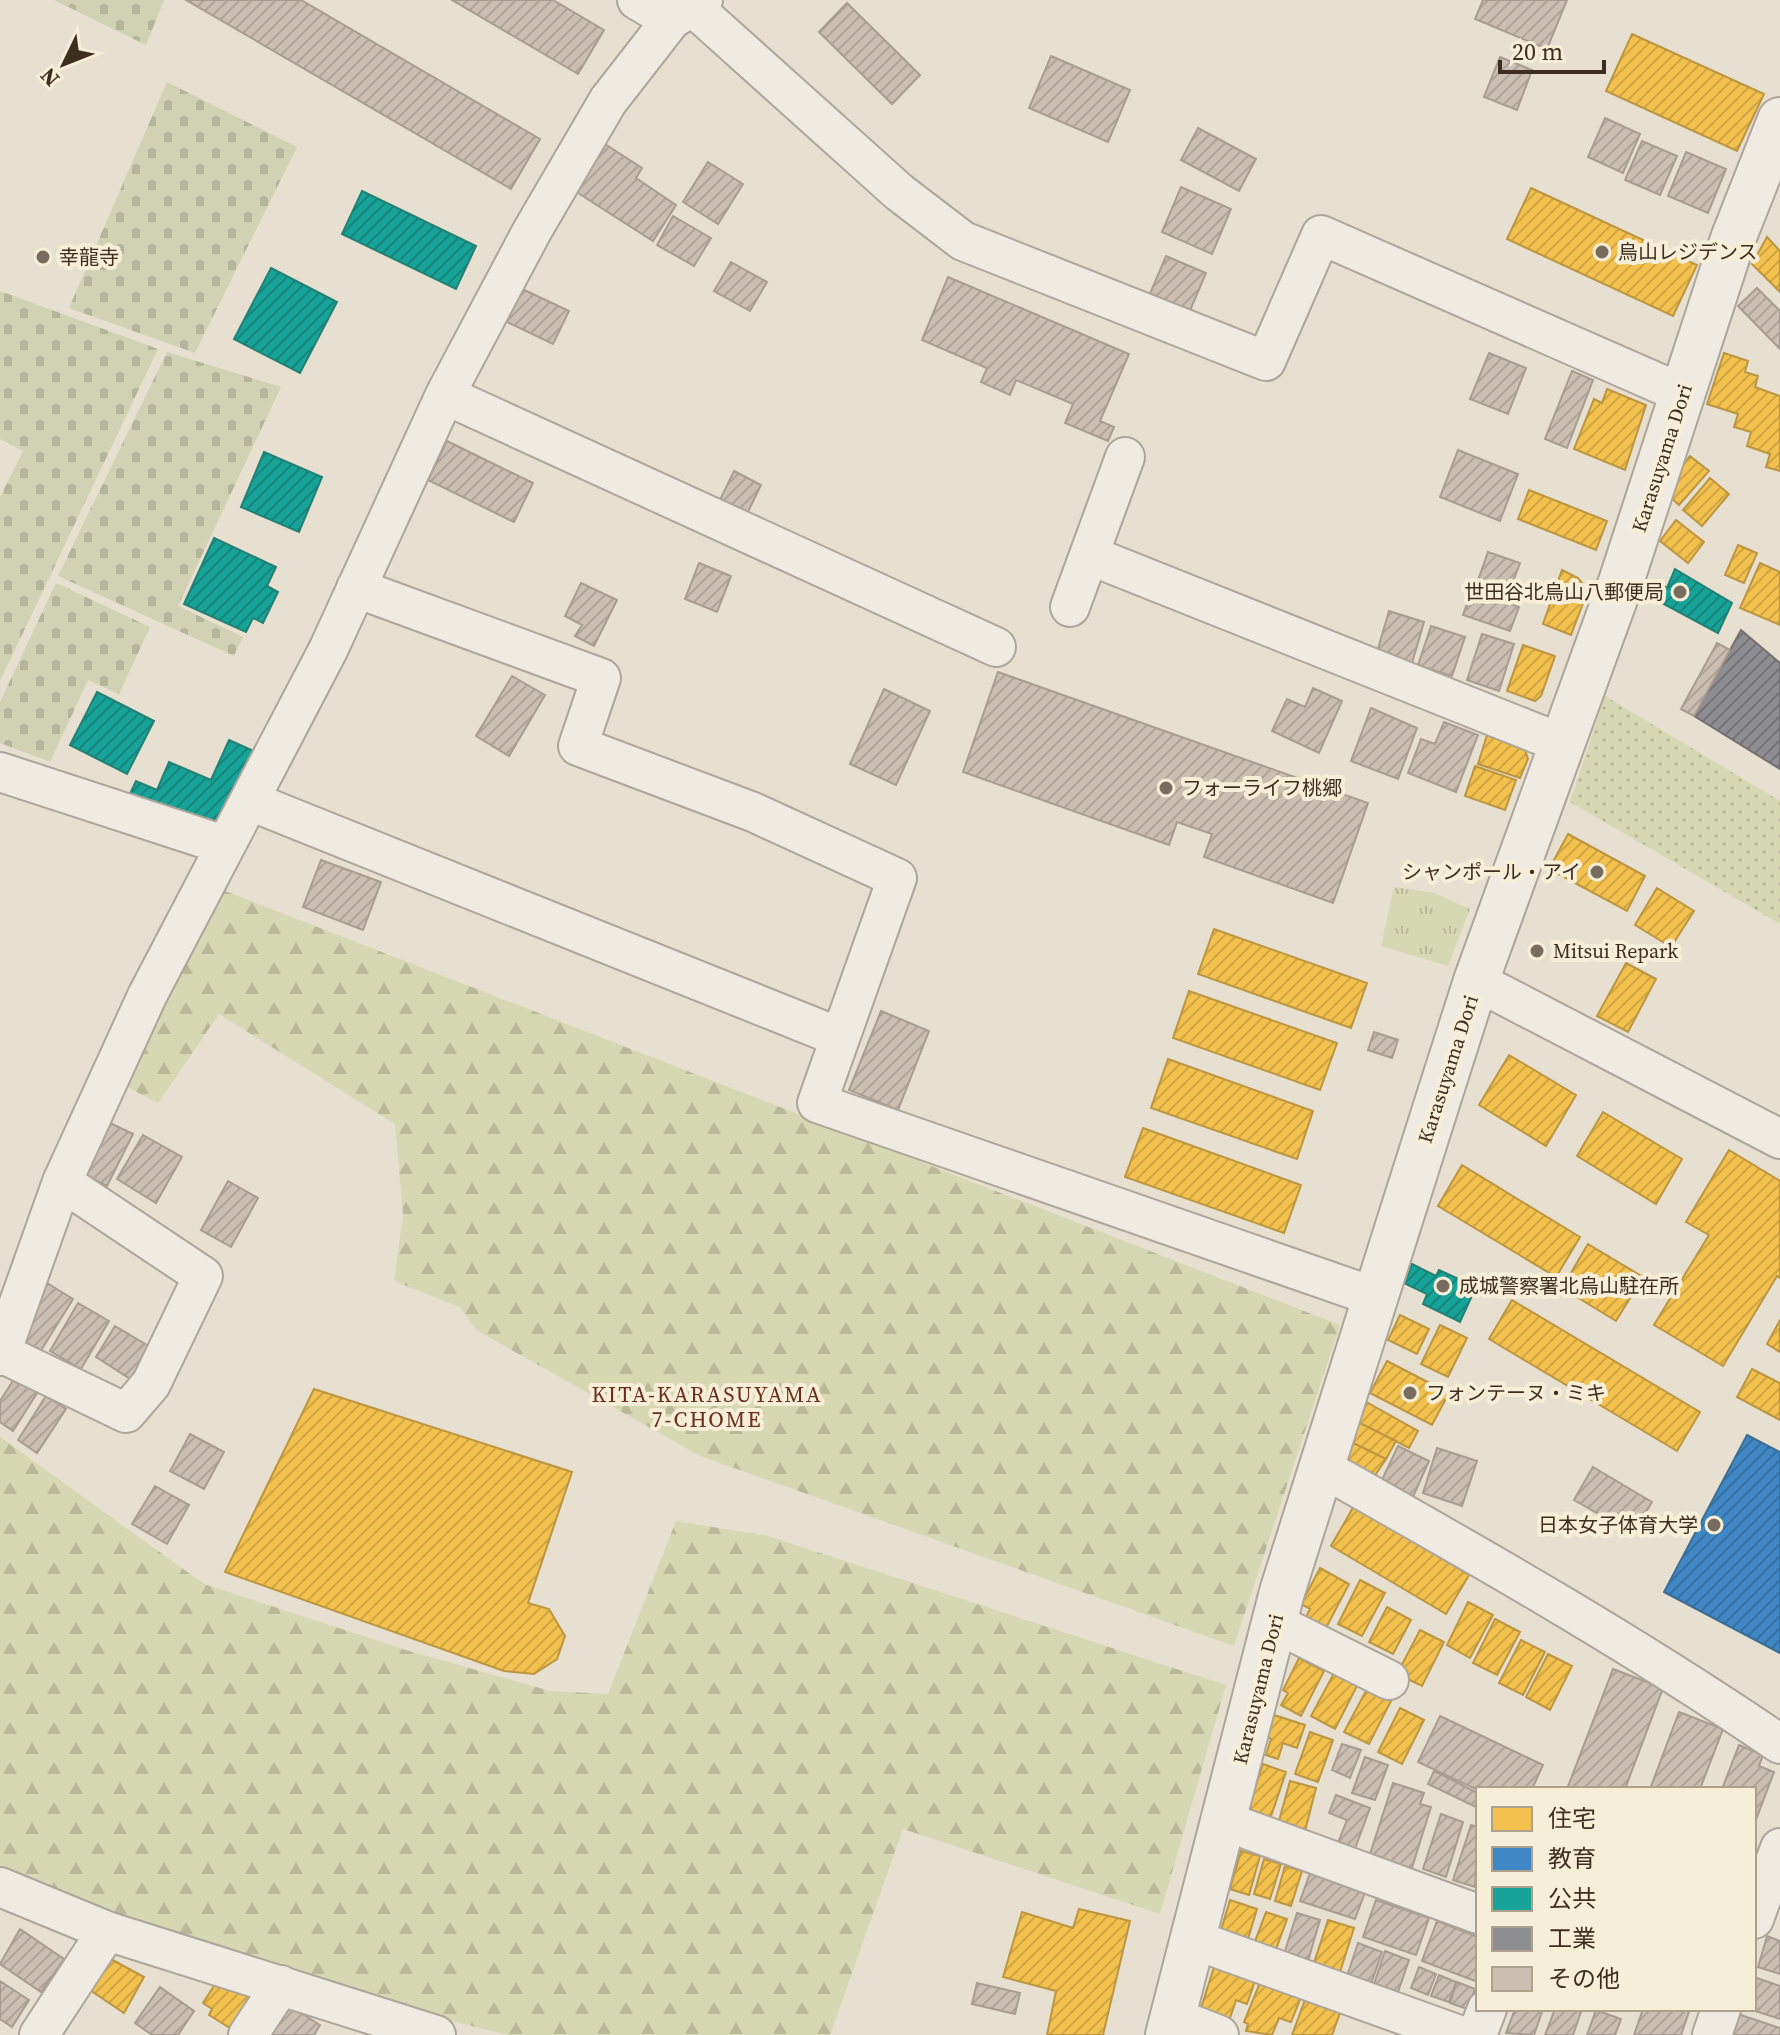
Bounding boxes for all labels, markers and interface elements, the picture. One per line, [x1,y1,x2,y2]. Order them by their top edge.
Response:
north arrow [24,24,104,104]
scale bar [1500,24,1604,74]
text: 20 m [1512,35,1563,68]
text: N [33,62,66,94]
place label: 烏山レジデンス [1618,238,1758,266]
place label: 幸龍寺 [59,243,119,271]
marker: 烏山レジデンス [1593,243,1611,261]
marker: 幸龍寺 [34,248,52,266]
street label: Karasuyama Dori [1625,380,1699,536]
place label: 世田谷北烏山八郵便局 [1464,578,1664,606]
marker: 世田谷北烏山八郵便局 [1671,583,1689,601]
place label: フォーライフ桃郷 [1182,774,1342,802]
marker: フォーライフ桃郷 [1157,779,1175,797]
place label: シャンポール・アイ [1402,858,1581,886]
marker: シャンポール・アイ [1588,863,1606,881]
place label: Mitsui Repark [1553,937,1678,965]
marker: Mitsui Repark [1528,942,1546,960]
street label: Karasuyama Dori [1411,991,1485,1147]
place label: 成城警察署北烏山駐在所 [1459,1272,1679,1300]
marker: 成城警察署北烏山駐在所 [1434,1277,1452,1295]
district label: KITA-KARASUYAMA 7-CHOME [591,1379,823,1434]
place label: フォンテーヌ・ミキ [1426,1379,1606,1407]
marker: フォンテーヌ・ミキ [1401,1384,1419,1402]
place label: 日本女子体育大学 [1538,1511,1698,1539]
marker: 日本女子体育大学 [1705,1516,1723,1534]
street label: Karasuyama Dori [1226,1611,1290,1767]
legend [1476,1787,1756,2011]
text: 住宅 [1548,1802,1596,1835]
text: 教育 [1548,1842,1596,1875]
text: 公共 [1548,1882,1596,1915]
text: 工業 [1548,1922,1596,1955]
text: その他 [1548,1962,1620,1995]

